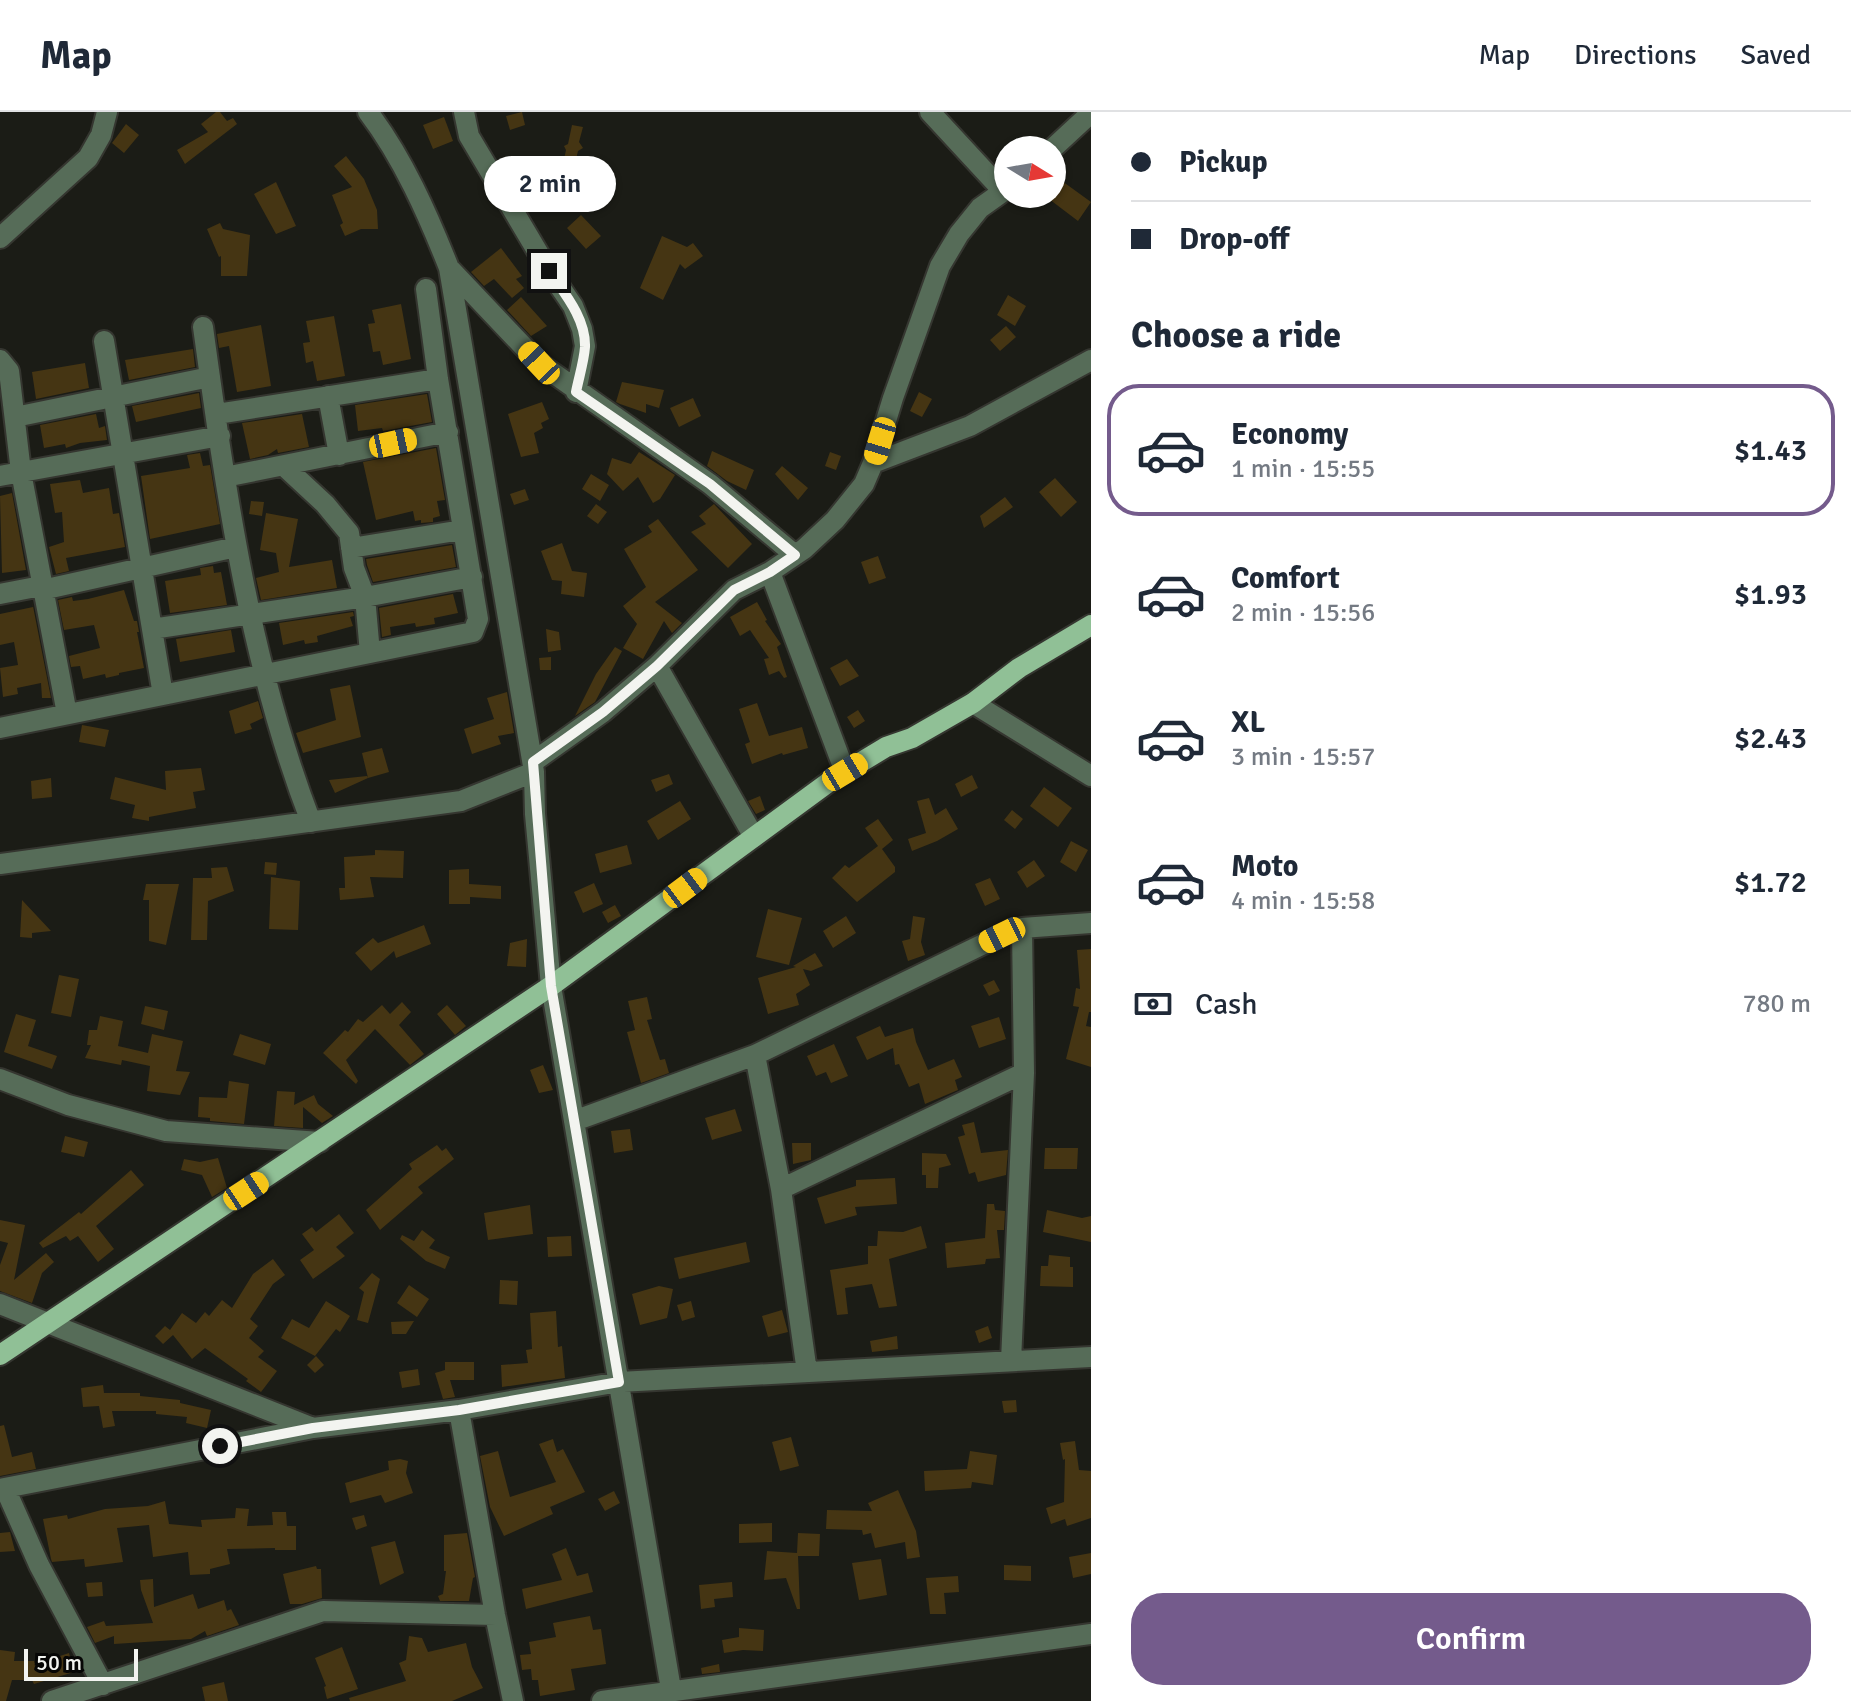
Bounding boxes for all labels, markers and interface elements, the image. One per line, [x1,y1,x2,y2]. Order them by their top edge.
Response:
text: Map [40,32,112,79]
text: Map [1478,38,1530,72]
text: Directions [1574,38,1696,72]
text: Saved [1740,38,1811,72]
north arrow [994,136,1066,208]
map controls [994,136,1066,208]
text: Pickup [1179,144,1268,181]
callout: 2 min [483,155,615,211]
text: 2 min [519,168,581,200]
text: Drop-off [1179,221,1289,258]
route end [531,253,567,289]
text: Choose a ride [1131,313,1341,358]
car [514,337,564,389]
icon: car [1135,414,1207,486]
car [862,415,898,467]
text: Economy [1231,416,1348,453]
car [367,426,419,460]
text: $1.43 [1734,432,1807,469]
text: 1 min · 15:55 [1231,453,1375,485]
icon: car [1135,558,1207,630]
text: Comfort [1231,560,1340,597]
text: $1.93 [1734,576,1807,613]
text: 2 min · 15:56 [1231,597,1375,629]
icon: car [1135,702,1207,774]
text: XL [1231,704,1265,741]
text: $2.43 [1734,720,1807,757]
text: 3 min · 15:57 [1231,741,1375,773]
car [818,749,872,795]
icon: car [1135,846,1207,918]
text: Moto [1231,848,1298,885]
car [659,864,711,912]
text: $1.72 [1734,864,1807,901]
text: 4 min · 15:58 [1231,885,1375,917]
car [975,914,1029,956]
icon: cash [1131,982,1175,1026]
text: Cash [1195,986,1258,1023]
text: 780 m [1742,988,1811,1020]
car [219,1168,273,1214]
route start [202,1428,238,1464]
button: Confirm [1131,1593,1811,1685]
scale bar [24,1645,138,1681]
text: 50 m [36,1649,82,1676]

